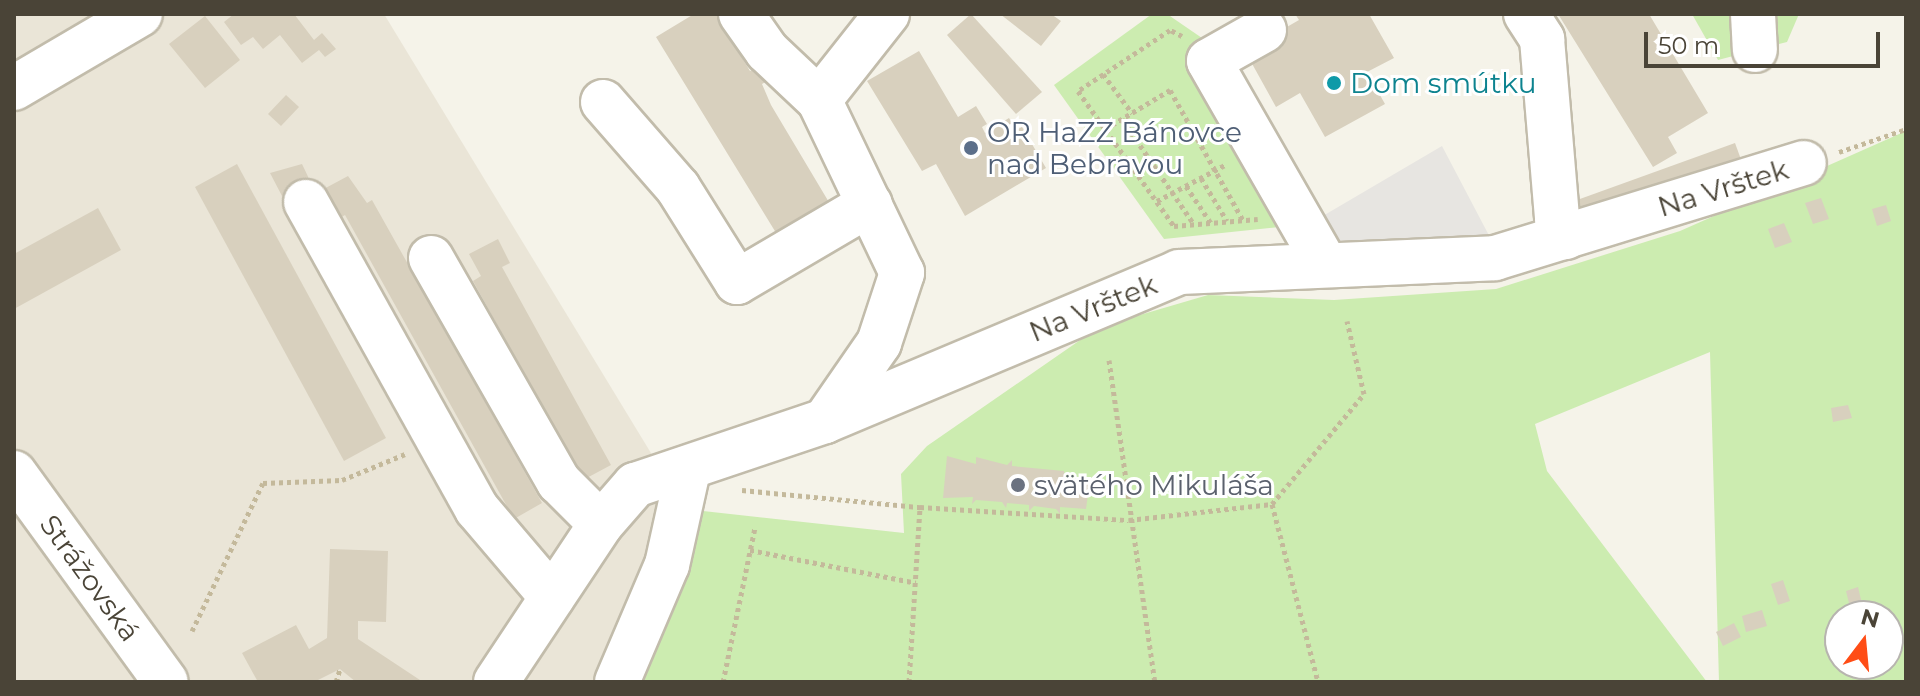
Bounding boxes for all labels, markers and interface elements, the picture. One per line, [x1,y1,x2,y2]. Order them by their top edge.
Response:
scale bar [1648,16,1884,66]
text: 50 m [1658,31,1719,60]
place label: Dom smútku [1350,66,1537,100]
marker: Dom smútku [1325,74,1343,92]
place label: OR HaZZ Bánovce nad Bebravou [987,115,1242,181]
marker: OR HaZZ Bánovce nad Bebravou [962,139,980,157]
street label: Na Vrštek [1654,152,1792,224]
street label: Na Vrštek [1024,267,1162,349]
place label: svätého Mikuláša [1034,468,1274,502]
marker: svätého Mikuláša [1009,476,1027,494]
street label: Strážovská [33,508,147,648]
north arrow [1824,600,1904,680]
text: N [1858,603,1882,634]

